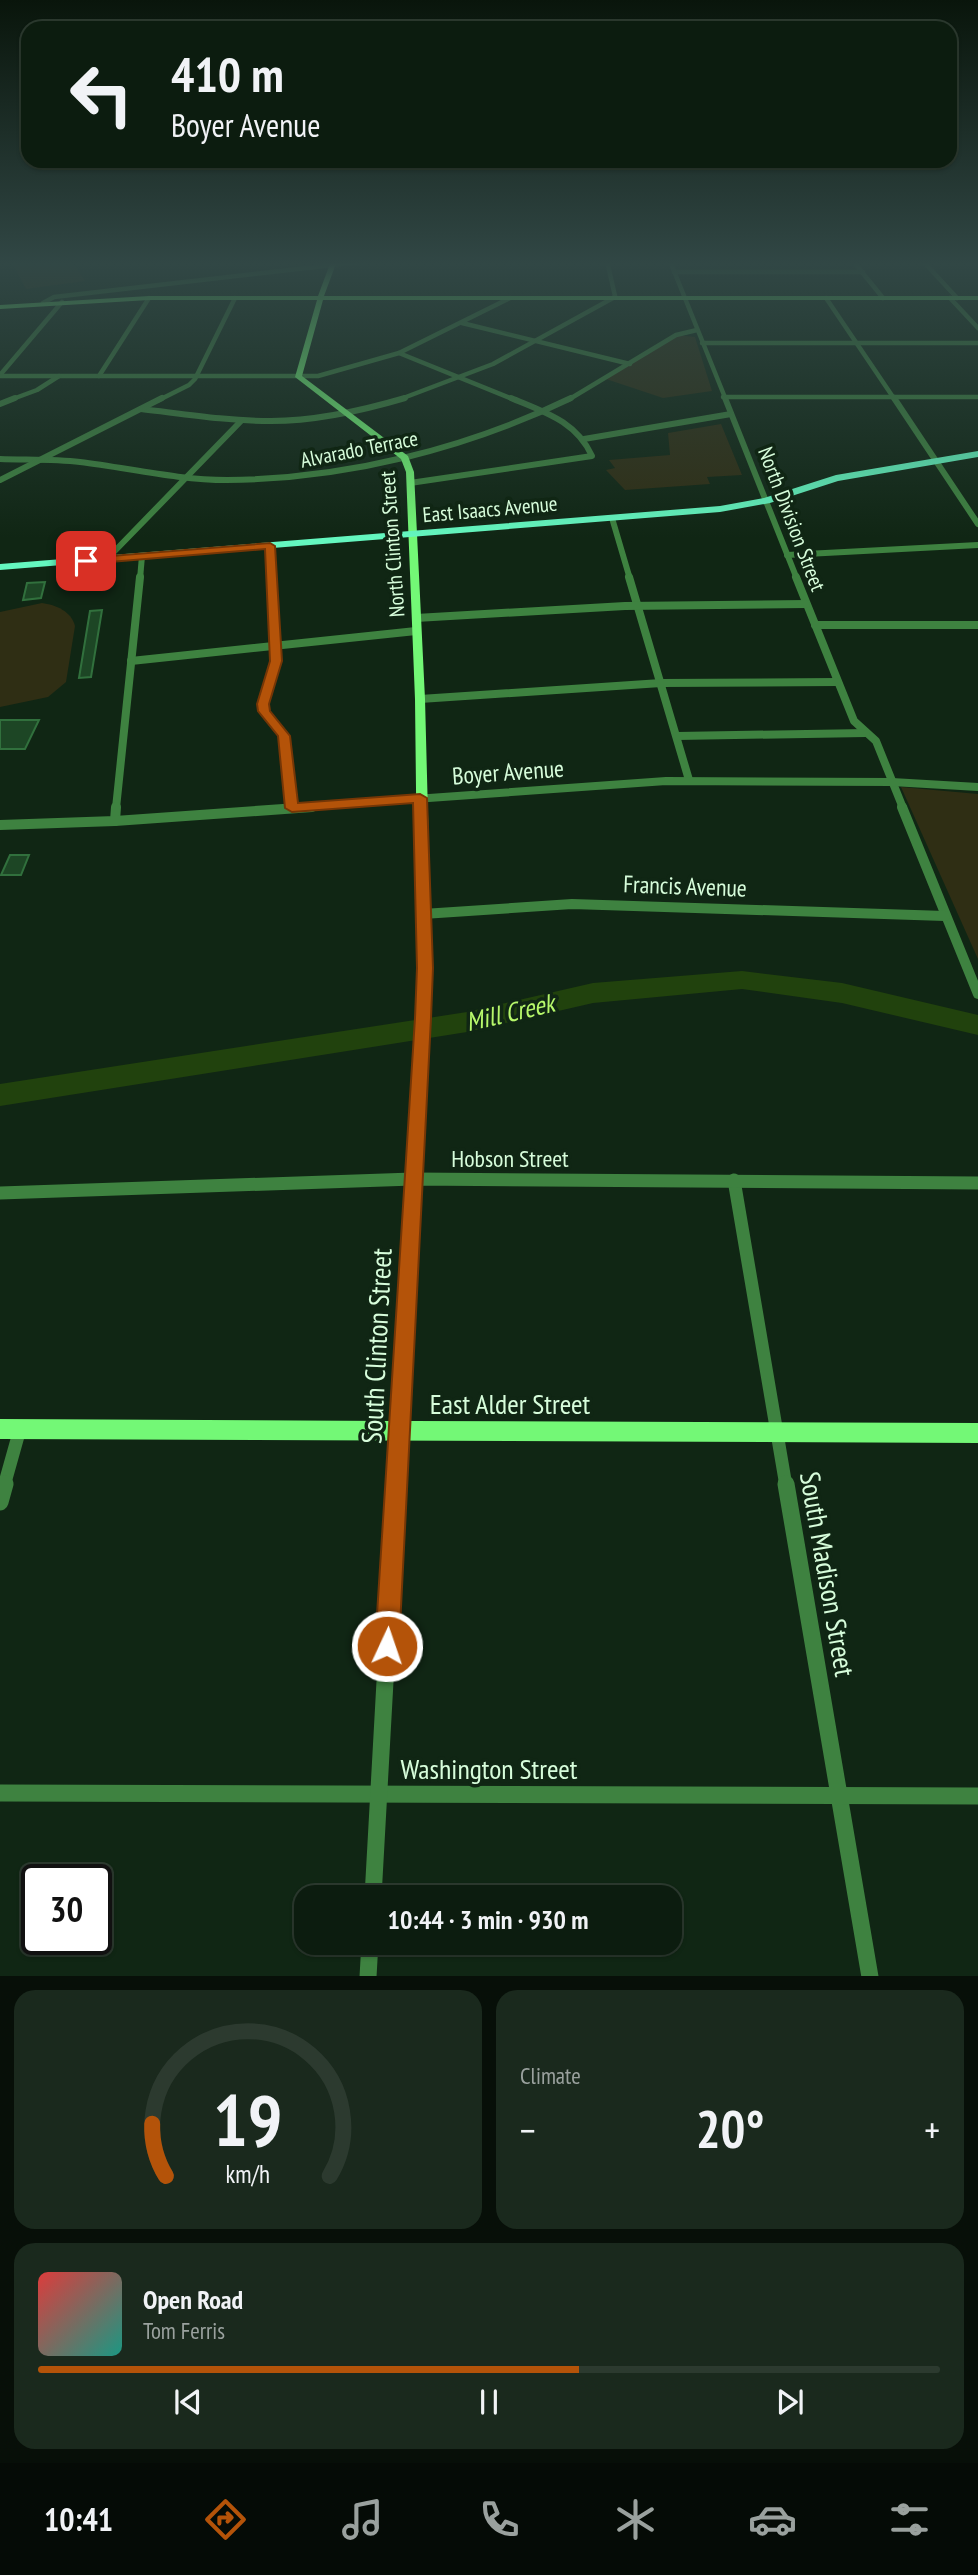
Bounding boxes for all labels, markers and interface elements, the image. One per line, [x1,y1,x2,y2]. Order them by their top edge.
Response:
text: 410 m [171,42,284,106]
icon: left [56,49,147,140]
text: Boyer Avenue [171,104,320,146]
street label: Alvarado Terrace [298,424,420,474]
street label: North Division Street [752,443,832,595]
street label: North Clinton Street [373,470,411,618]
street label: East Isaacs Avenue [422,490,558,528]
pin [56,531,116,591]
icon: arrive [67,542,105,580]
street label: Boyer Avenue [451,753,565,791]
street label: Francis Avenue [623,868,747,904]
water label: Mill Creek [462,985,560,1038]
street label: Hobson Street [451,1143,569,1174]
street label: South Clinton Street [352,1247,400,1445]
street label: East Alder Street [430,1385,591,1422]
street label: South Madison Street [792,1469,864,1680]
position arrow [350,1609,424,1683]
street label: Washington Street [400,1750,578,1787]
speed limit sign: 30 [21,1864,112,1955]
text: 10:44 · 3 min · 930 m [388,1903,588,1936]
text: Climate [520,2061,581,2090]
text: 19 [213,2072,283,2166]
text: 20° [696,2095,764,2162]
text: − [520,2105,536,2154]
text: + [924,2105,940,2154]
text: km/h [226,2157,270,2189]
text: Open Road [143,2283,243,2316]
text: Tom Ferris [143,2316,225,2345]
icon: previous [169,2383,207,2421]
icon: pause [470,2383,508,2421]
icon: next [771,2383,809,2421]
icon: directions [201,2495,250,2544]
icon: music [338,2495,387,2544]
icon: phone [475,2495,524,2544]
icon: climate [611,2495,660,2544]
icon: car [748,2495,797,2544]
icon: filters [885,2495,934,2544]
text: 10:41 [44,2498,113,2540]

